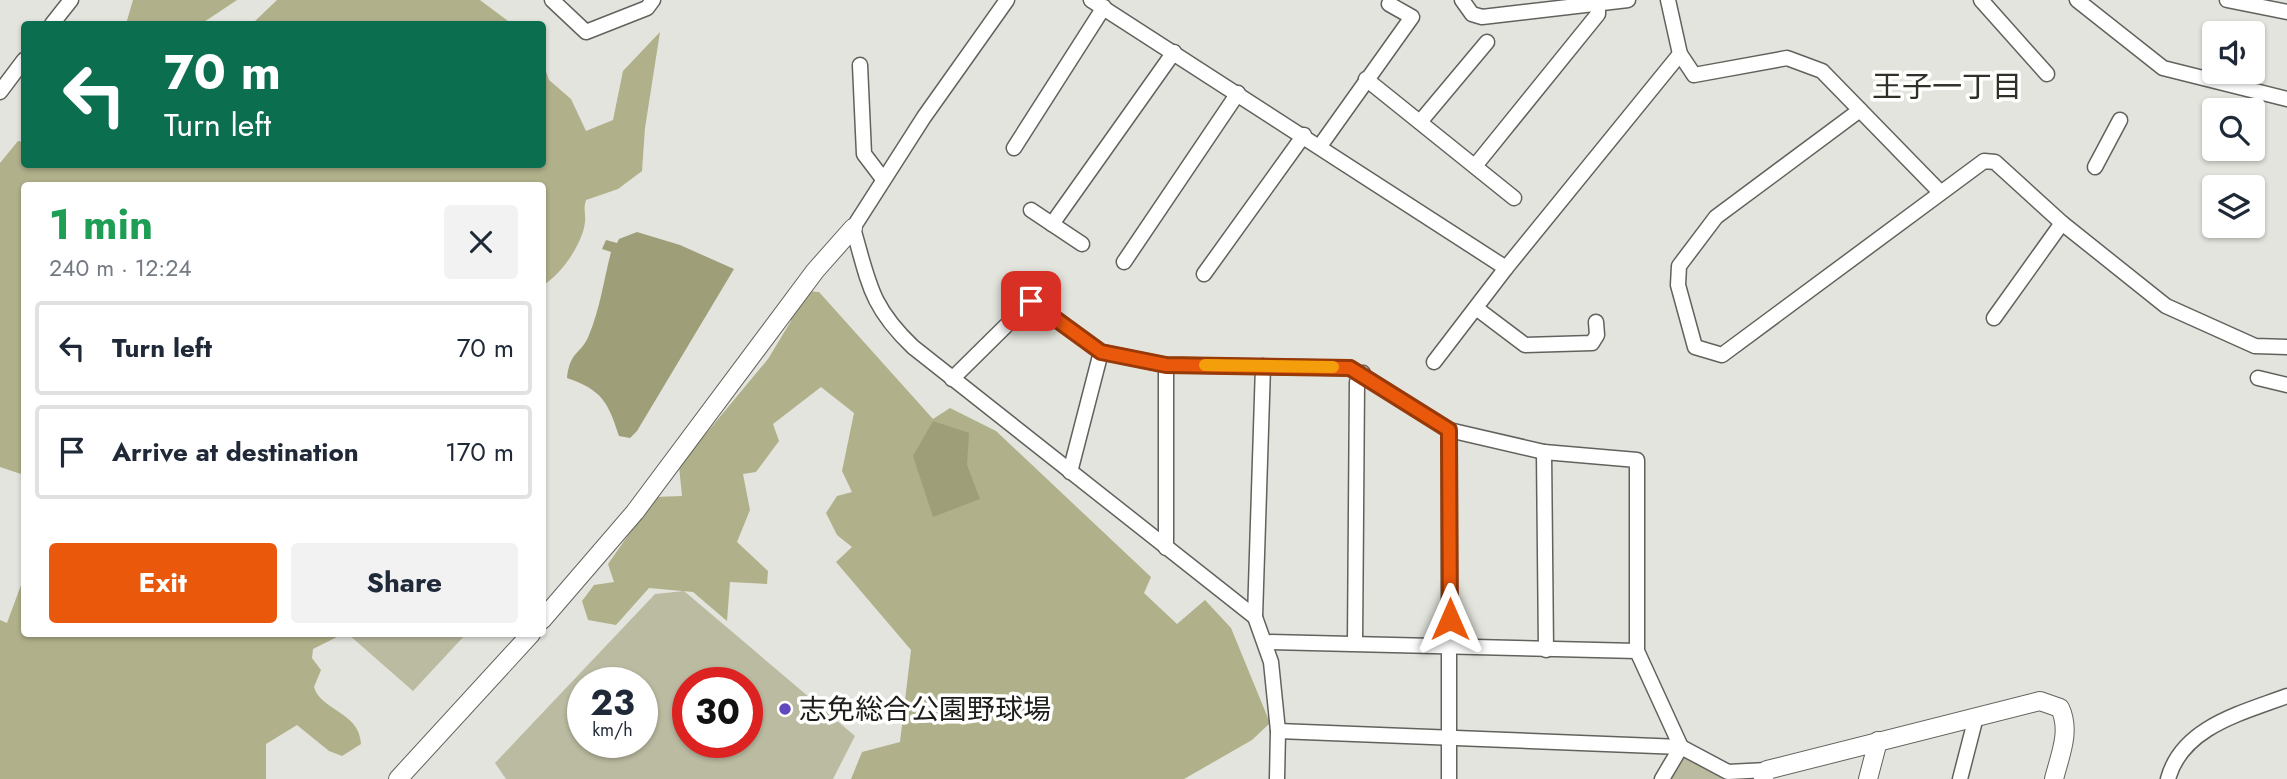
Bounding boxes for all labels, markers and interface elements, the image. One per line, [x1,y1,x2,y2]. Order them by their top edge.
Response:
map controls [2202,21,2265,238]
button: sound [2202,21,2265,84]
text: 70 m [164,37,281,107]
icon: left [49,49,140,140]
district label: 王子一丁目 [1872,65,2022,108]
button: search [2202,98,2265,161]
text: Turn left [164,102,271,148]
button: layers [2202,175,2265,238]
text: 1 min [49,194,153,255]
button: close [444,205,518,279]
text: 240 m · 12:24 [49,251,192,285]
pin [1001,271,1061,331]
icon: arrive [1012,282,1050,320]
icon: left [53,329,91,367]
text: Turn left [112,329,212,367]
text: 70 m [457,329,514,367]
icon: arrive [53,433,91,471]
text: Arrive at destination [112,433,359,471]
text: 170 m [445,433,514,471]
button: Exit [49,543,277,623]
button: Share [291,543,518,623]
position arrow [1413,582,1487,656]
speed limit sign: 30 [672,667,763,758]
text: 23 [590,678,635,728]
place label: 志免総合公園野球場 [799,689,1051,730]
marker: 志免総合公園野球場 [777,701,793,717]
text: km/h [592,717,633,743]

